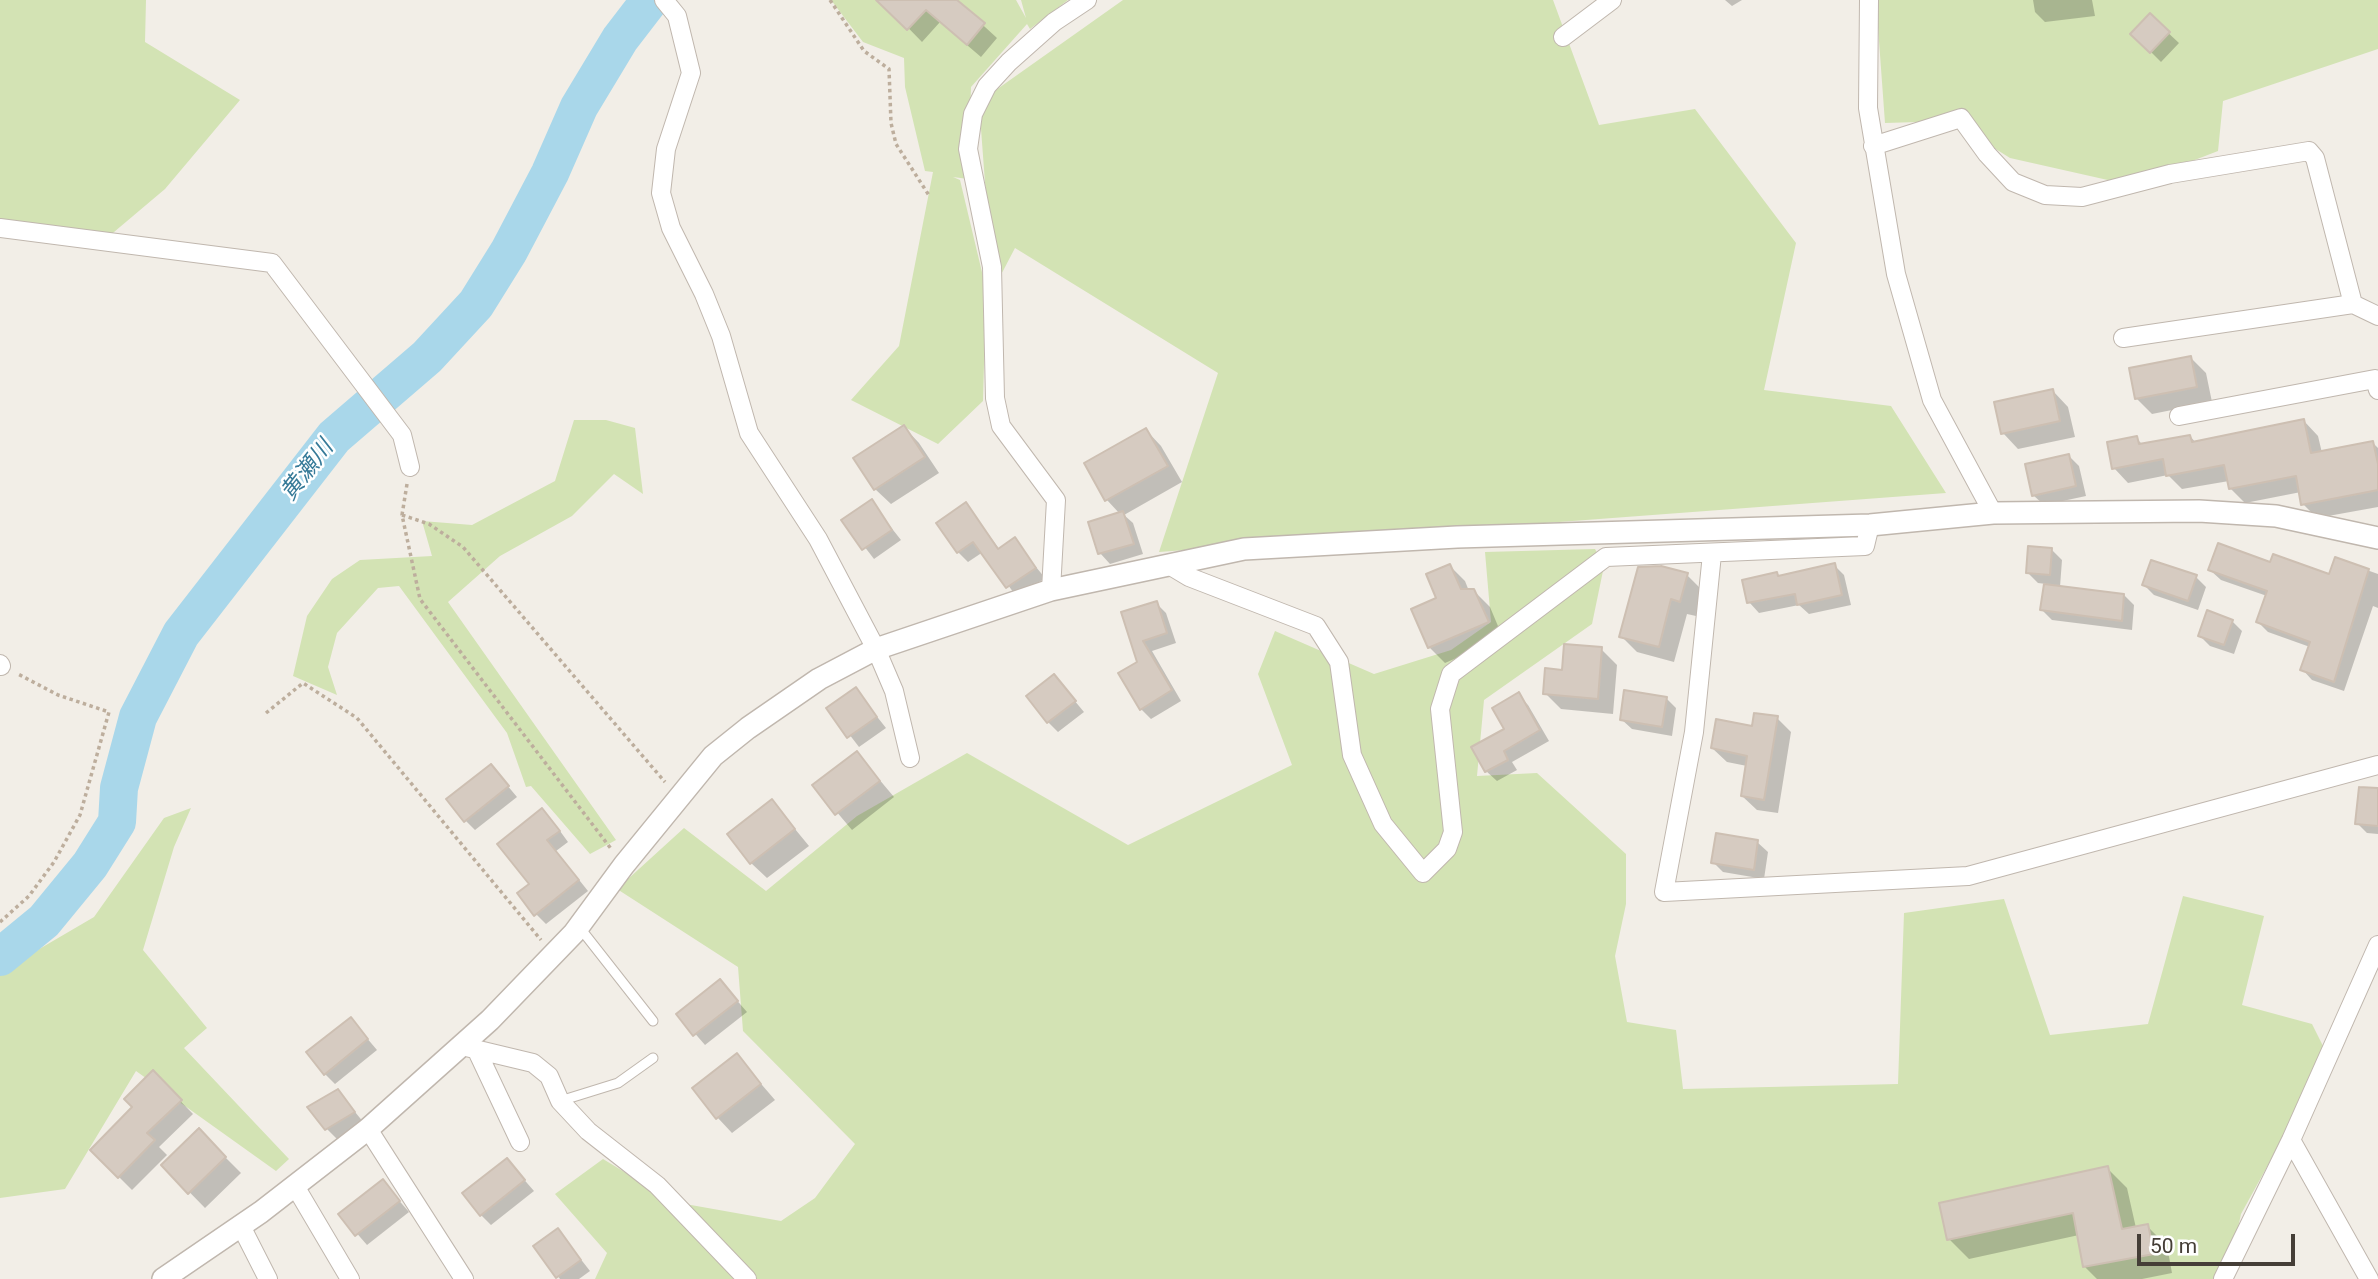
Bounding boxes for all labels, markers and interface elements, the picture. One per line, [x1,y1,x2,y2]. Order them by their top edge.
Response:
water label: 黄瀬川 [276,435,340,507]
scale bar [2140,1220,2298,1264]
text: 50 m [2150,1234,2197,1258]

